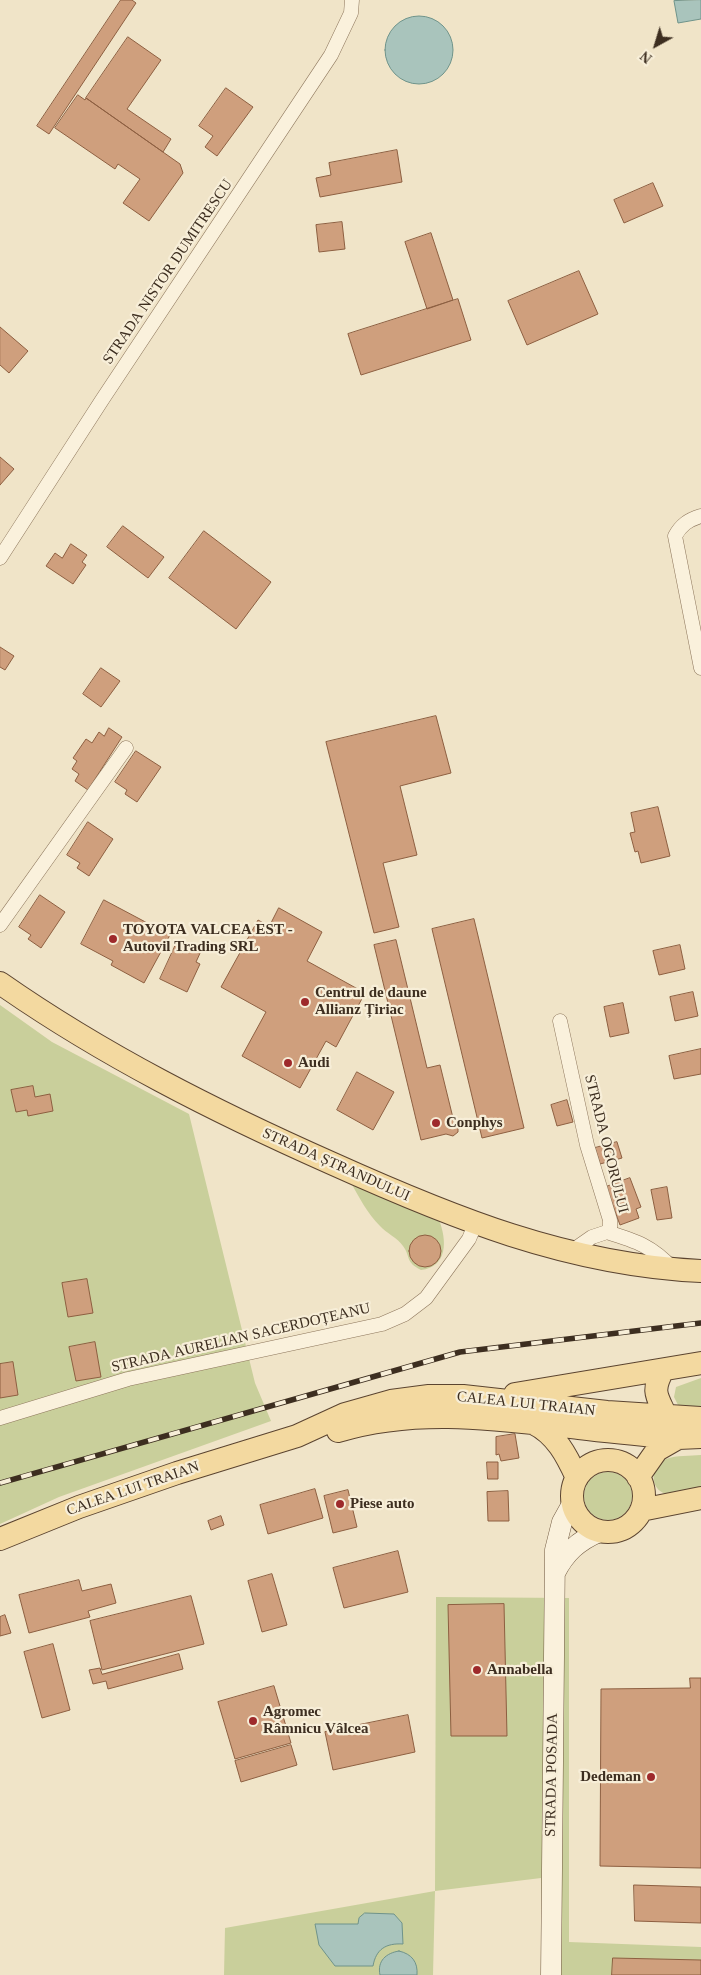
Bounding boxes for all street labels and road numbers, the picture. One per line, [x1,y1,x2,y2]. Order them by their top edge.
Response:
street label: STRADA NISTOR DUMITRESCU [99,176,237,368]
street label: STRADA OGORULUI [580,1073,632,1215]
street label: STRADA ȘTRANDULUI [259,1124,413,1206]
street label: STRADA AURELIAN SACERDOȚEANU [110,1299,372,1377]
street label: CALEA LUI TRAIAN [456,1388,596,1420]
street label: CALEA LUI TRAIAN [64,1458,202,1520]
street label: STRADA POSADA [542,1713,562,1837]

